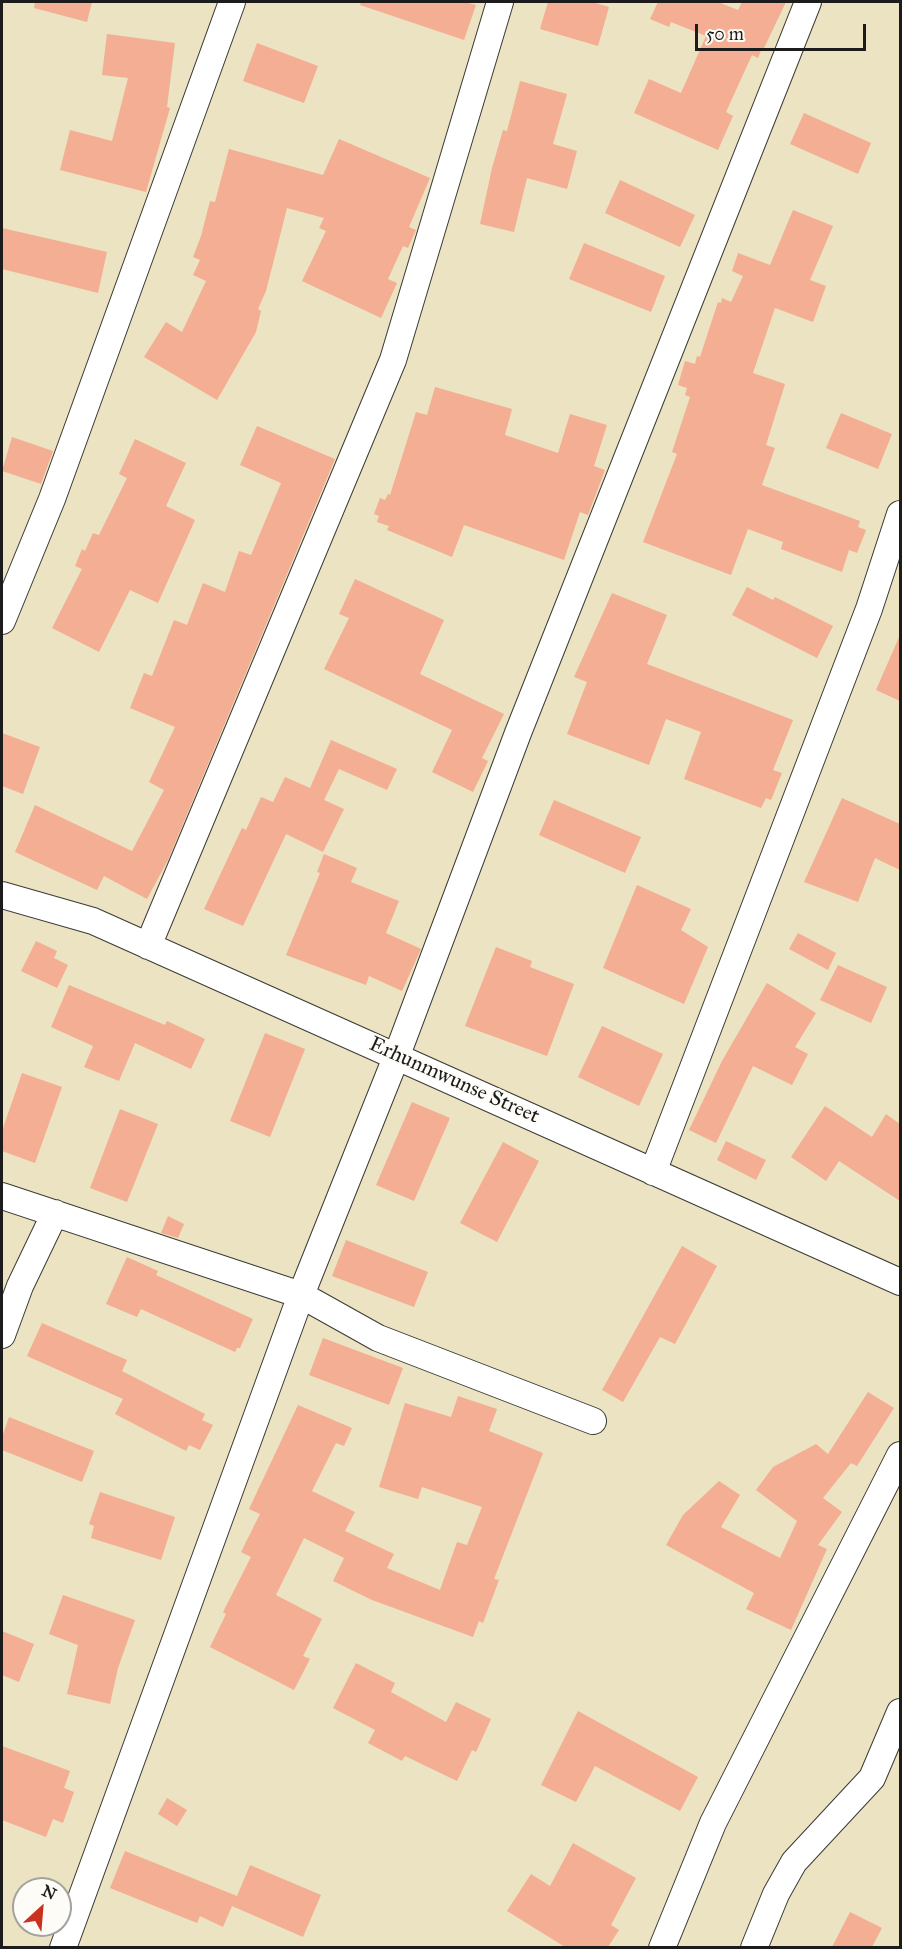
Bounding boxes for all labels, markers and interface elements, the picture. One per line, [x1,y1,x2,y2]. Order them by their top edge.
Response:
scale bar [698,12,869,50]
text: 50 m [706,23,744,45]
street label: Erhunmwunse Street [365,1032,543,1130]
north arrow [12,1877,72,1937]
text: N [39,1881,59,1904]

